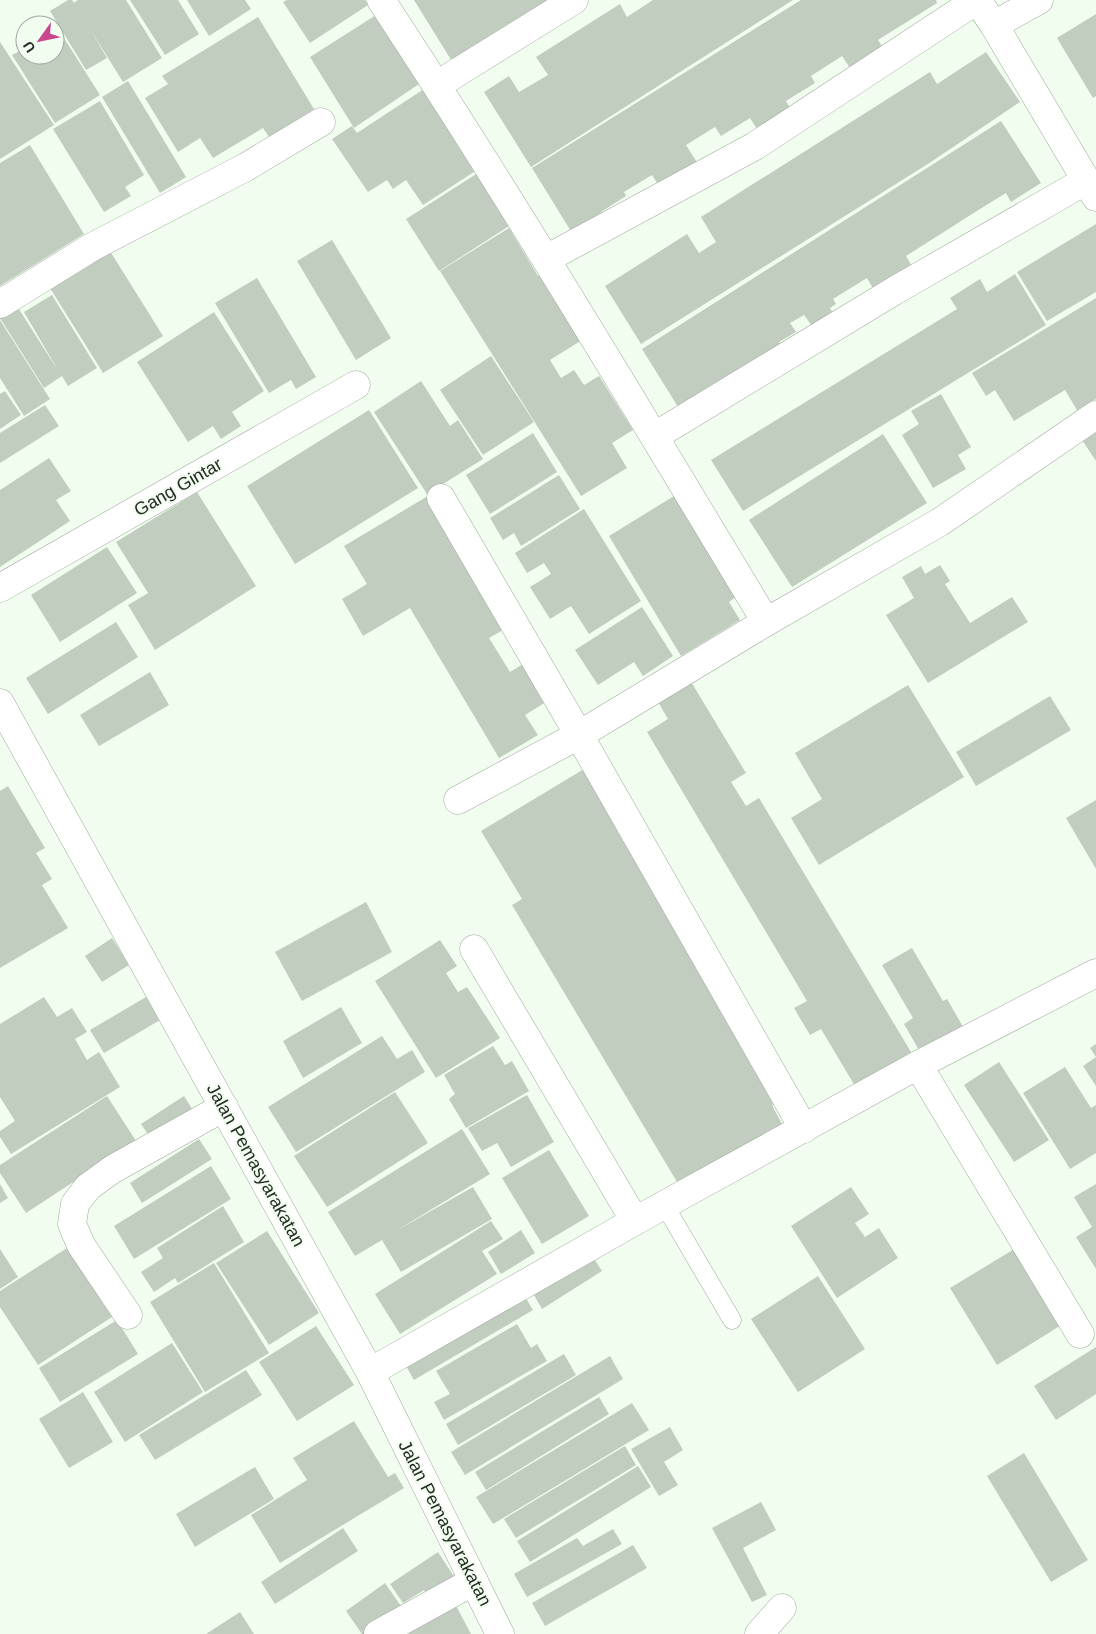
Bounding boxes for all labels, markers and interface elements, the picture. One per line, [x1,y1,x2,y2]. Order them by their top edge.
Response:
north arrow [15,15,65,65]
text: U [20,38,39,56]
street label: Gang Gintar [131,454,225,520]
street label: Jalan Pemasyarakatan [203,1080,309,1250]
street label: Jalan Pemasyarakatan [395,1437,495,1609]

